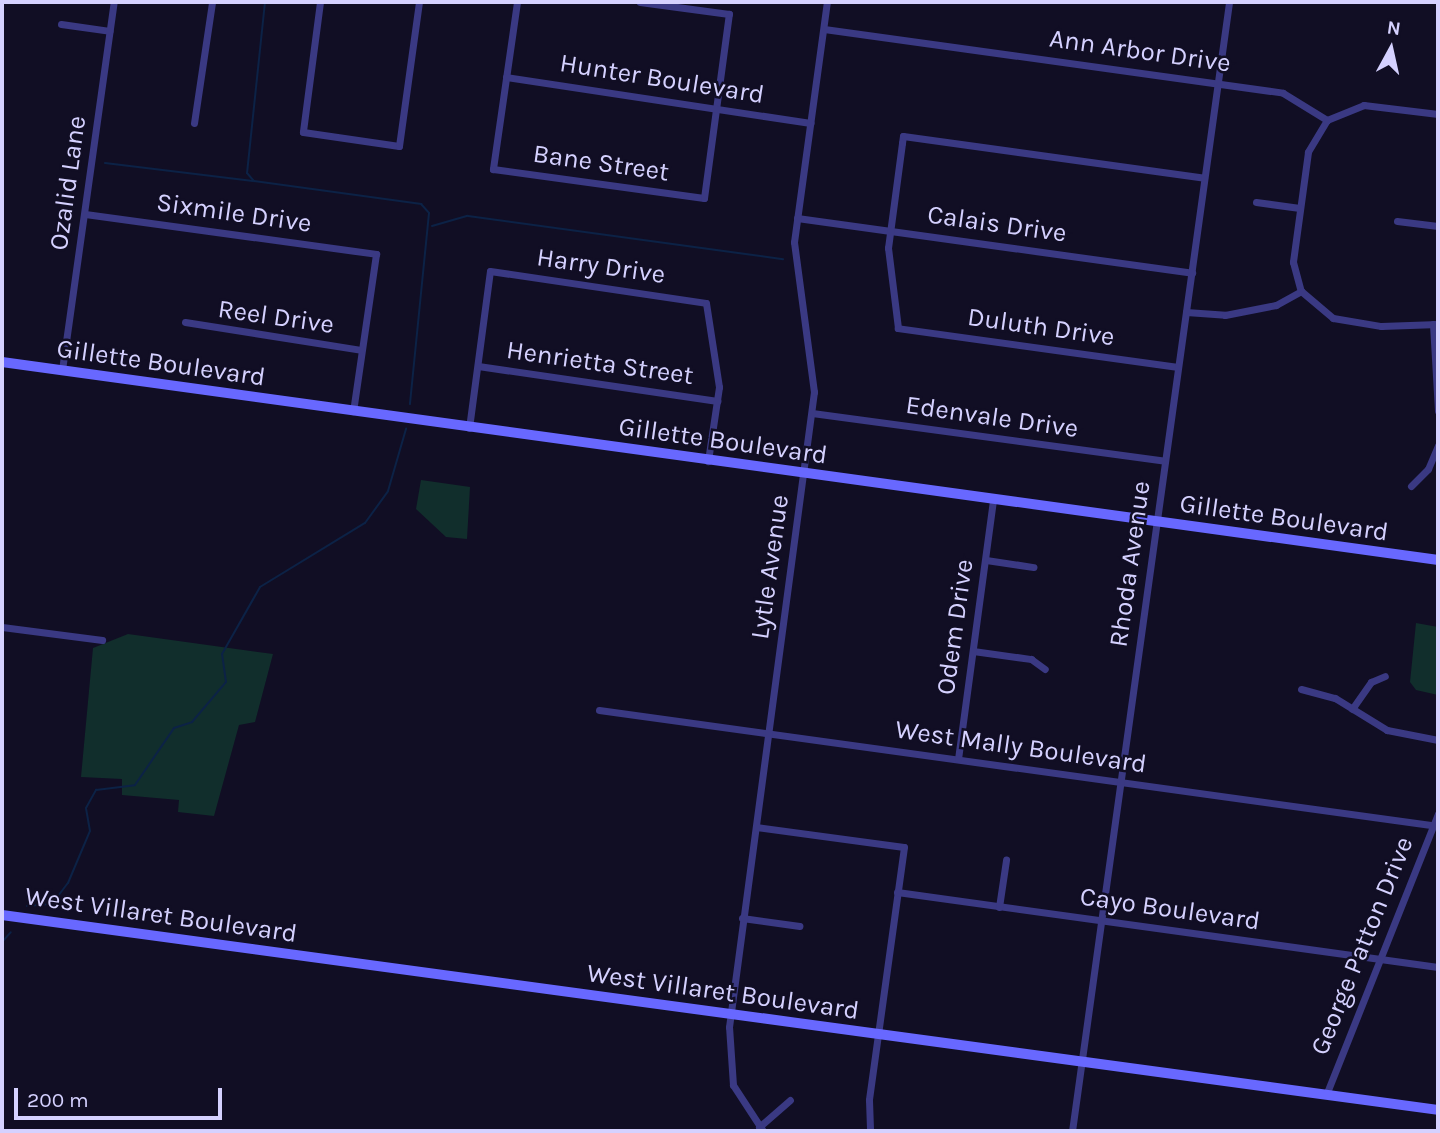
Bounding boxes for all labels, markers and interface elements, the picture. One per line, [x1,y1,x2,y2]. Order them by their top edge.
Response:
north arrow [1356,14,1426,84]
text: N [1386,16,1402,40]
street label: Ann Arbor Drive [1047,23,1233,79]
street label: Hunter Boulevard [558,47,766,111]
street label: Ozalid Lane [43,114,93,252]
street label: Bane Street [531,138,671,188]
street label: Sixmile Drive [154,187,314,239]
street label: Calais Drive [925,199,1069,249]
street label: Harry Drive [535,242,667,290]
street label: Reel Drive [216,293,336,341]
street label: Duluth Drive [965,301,1117,353]
street label: Gillette Boulevard [55,333,267,393]
street label: Henrietta Street [505,334,695,392]
street label: Edenvale Drive [904,389,1080,445]
street label: Gillette Boulevard [617,411,829,471]
street label: Rhoda Avenue [1103,479,1157,649]
street label: Gillette Boulevard [1178,488,1390,548]
street label: Lytle Avenue [744,493,796,641]
street label: Odem Drive [930,557,980,697]
street label: West Mally Boulevard [893,714,1149,780]
street label: George Patton Drive [1304,832,1420,1060]
street label: West Villaret Boulevard [23,880,299,950]
street label: Cayo Boulevard [1078,881,1262,937]
street label: West Villaret Boulevard [585,957,861,1027]
scale bar [18,1074,226,1118]
text: 200 m [27,1088,89,1112]

